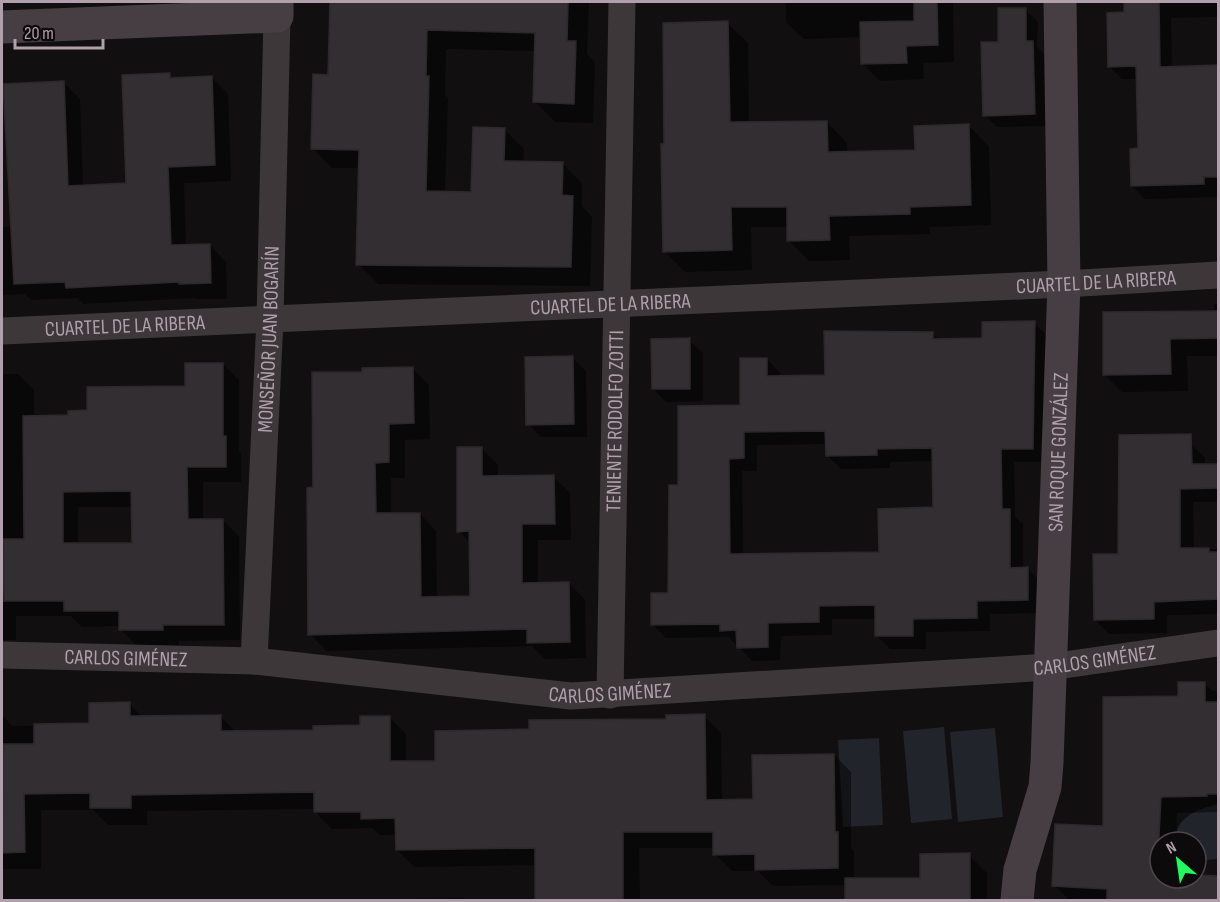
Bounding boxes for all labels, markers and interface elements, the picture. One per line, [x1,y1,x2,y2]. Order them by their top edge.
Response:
scale bar [15,12,104,50]
text: 20 m [24,23,54,44]
street label: MONSEÑOR JUAN BOGARÍN [253,246,285,433]
street label: CUARTEL DE LA RIBERA [1015,265,1178,299]
street label: CUARTEL DE LA RIBERA [530,288,692,321]
street label: CUARTEL DE LA RIBERA [44,310,207,342]
street label: TENIENTE RODOLFO ZOTTI [601,330,629,512]
street label: SAN ROQUE GONZÁLEZ [1043,372,1074,532]
street label: CARLOS GIMÉNEZ [1033,640,1158,681]
street label: CARLOS GIMÉNEZ [64,644,188,672]
street label: CARLOS GIMÉNEZ [547,678,672,709]
north arrow [1148,830,1208,890]
text: N [1163,838,1180,859]

